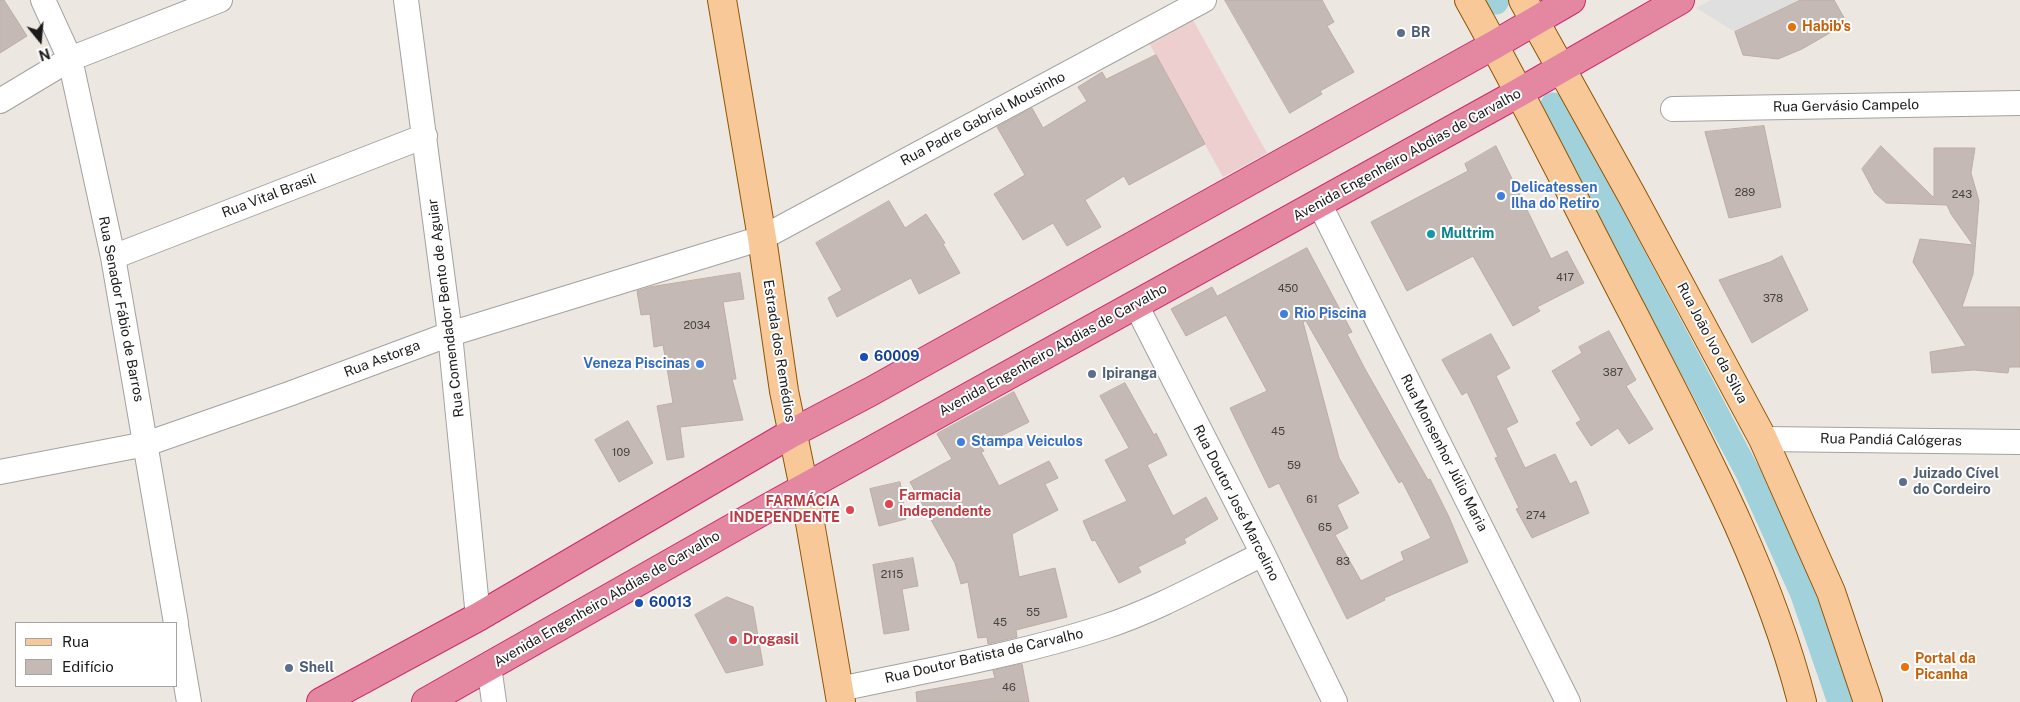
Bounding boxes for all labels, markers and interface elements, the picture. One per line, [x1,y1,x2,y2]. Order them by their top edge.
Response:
north arrow [15,15,65,65]
place label: Habib's [1802,19,1851,35]
marker: Habib's [1786,21,1798,33]
place label: BR [1411,25,1431,41]
marker: BR [1395,27,1407,39]
text: N [37,45,52,64]
street label: Rua Padre Gabriel Mousinho [898,68,1068,170]
street label: Avenida Engenheiro Abdias de Carvalho [1290,85,1524,225]
street label: Rua Gervásio Campelo [1773,96,1919,116]
street label: Rua Vital Brasil [220,170,318,222]
place label: Delicatessen Ilha do Retiro [1511,180,1600,212]
house number: 289 [1735,186,1755,200]
house number: 243 [1952,188,1972,202]
marker: Delicatessen Ilha do Retiro [1495,190,1507,202]
street label: Rua Comendador Bento de Aguiar [424,198,468,418]
street label: Rua Senador Fábio de Barros [95,215,147,403]
place label: Multrim [1441,226,1494,242]
marker: Multrim [1425,228,1437,240]
house number: 417 [1556,271,1574,285]
street label: Estrada dos Remédios [759,278,799,424]
street label: Avenida Engenheiro Abdias de Carvalho [936,280,1170,420]
street label: Rua João Ivo da Silva [1673,280,1751,406]
house number: 450 [1278,282,1298,296]
house number: 378 [1763,292,1783,306]
place label: Rio Piscina [1294,306,1366,322]
marker: Rio Piscina [1278,308,1290,320]
house number: 2034 [683,319,711,333]
street label: Rua Astorga [342,337,422,381]
place label: 60009 [874,349,919,365]
marker: 60009 [858,351,870,363]
place label: Veneza Piscinas [583,356,690,372]
marker: Veneza Piscinas [694,358,706,370]
place label: Ipiranga [1102,366,1157,382]
house number: 387 [1603,366,1623,380]
marker: Ipiranga [1086,368,1098,380]
street label: Rua Monsenhor Júlio Maria [1397,372,1491,534]
street label: Rua Doutor José Marcelino [1189,422,1283,584]
house number: 45 [1271,425,1285,439]
street label: Rua Pandiá Calógeras [1820,430,1962,450]
place label: Stampa Veiculos [971,434,1083,450]
marker: Stampa Veiculos [955,436,967,448]
house number: 109 [612,446,630,460]
house number: 59 [1287,459,1301,473]
place label: Juizado Cível do Cordeiro [1913,466,1999,498]
marker: Juizado Cível do Cordeiro [1897,476,1909,488]
place label: Farmacia Independente [899,488,991,520]
house number: 61 [1306,493,1318,507]
place label: FARMÁCIA INDEPENDENTE [729,494,840,526]
marker: Farmacia Independente [883,498,895,510]
marker: FARMÁCIA INDEPENDENTE [844,504,856,516]
house number: 274 [1526,509,1546,523]
house number: 65 [1318,521,1332,535]
street label: Avenida Engenheiro Abdias de Carvalho [491,527,723,671]
house number: 83 [1336,555,1350,569]
house number: 2115 [881,568,903,582]
place label: 60013 [649,595,692,611]
marker: 60013 [633,597,645,609]
house number: 55 [1026,606,1040,620]
house number: 45 [993,616,1007,630]
legend [15,622,178,687]
street label: Rua Doutor Batista de Carvalho [883,625,1085,687]
place label: Drogasil [743,632,799,648]
text: Rua [62,633,89,650]
marker: Drogasil [727,634,739,646]
place label: Portal da Picanha [1915,651,1976,684]
text: Edifício [62,658,114,675]
place label: Shell [299,660,334,676]
marker: Portal da Picanha [1899,661,1911,673]
marker: Shell [283,662,295,674]
house number: 46 [1002,681,1016,695]

